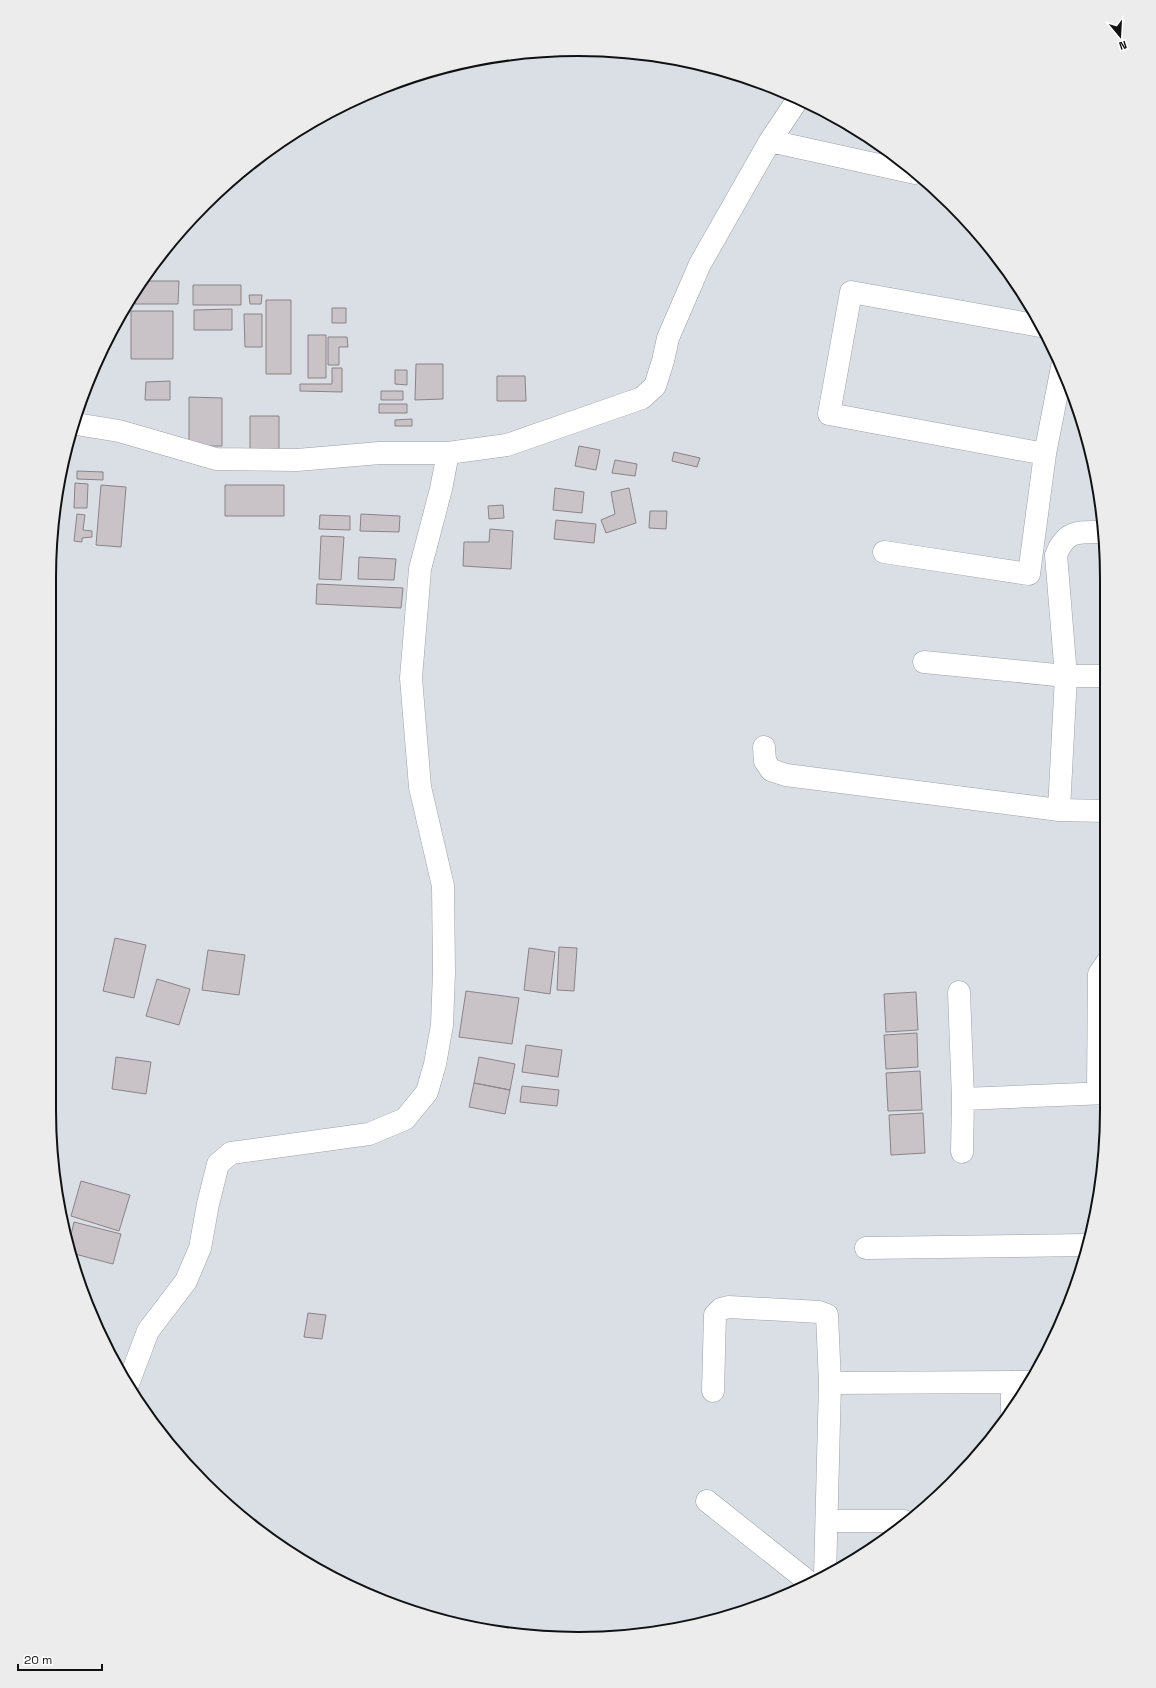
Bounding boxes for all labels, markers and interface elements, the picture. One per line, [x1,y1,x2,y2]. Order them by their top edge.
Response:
north arrow [1100,16,1140,56]
text: N [1117,38,1129,53]
scale bar [18,1646,102,1672]
text: 20 m [24,1652,52,1668]

